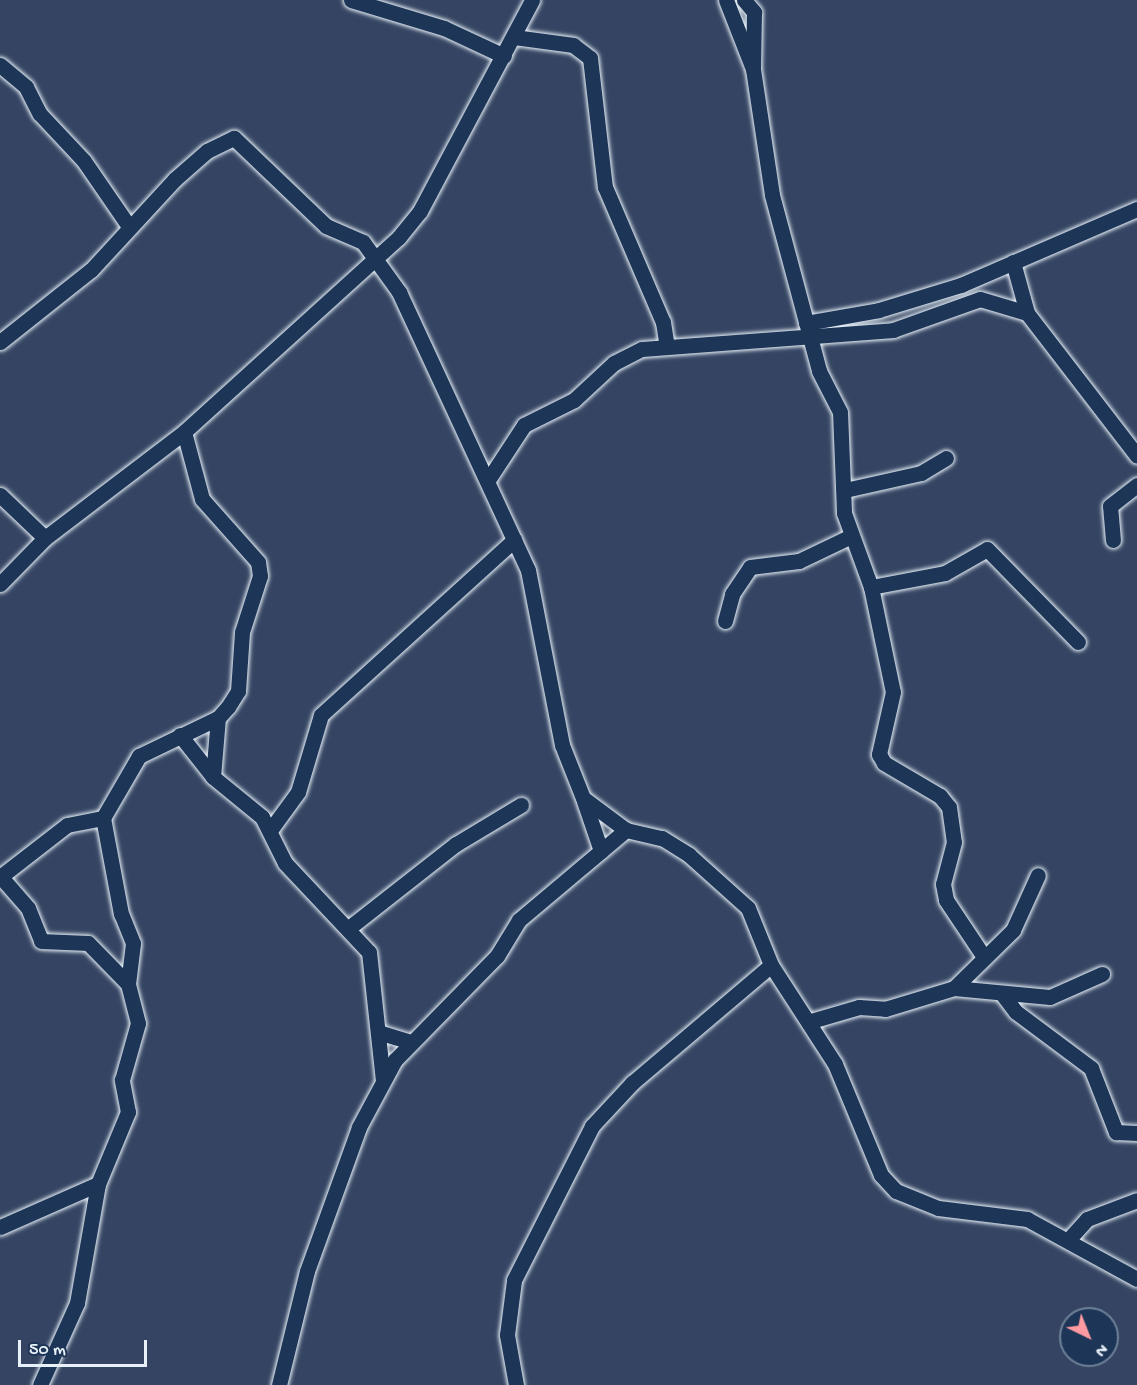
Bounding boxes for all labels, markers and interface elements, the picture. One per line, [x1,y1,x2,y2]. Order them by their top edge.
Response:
north arrow [1059,1307,1119,1367]
scale bar [21,1328,150,1366]
text: N [1090,1339,1111,1360]
text: 50 m [29,1340,66,1361]

